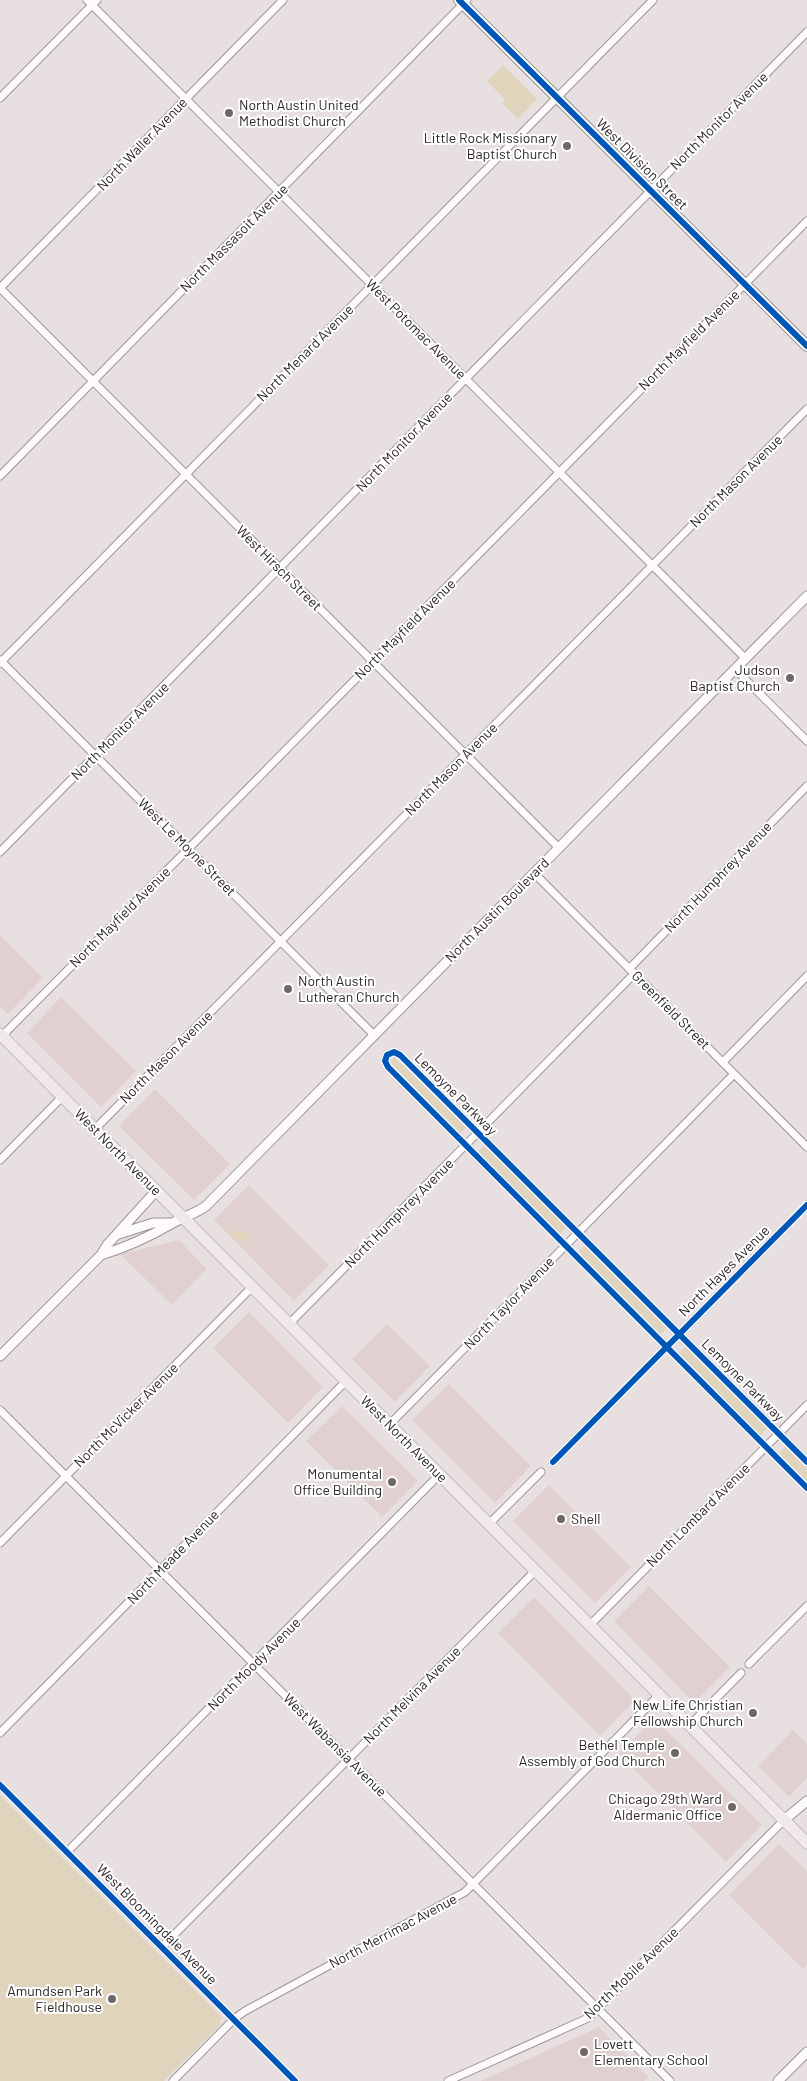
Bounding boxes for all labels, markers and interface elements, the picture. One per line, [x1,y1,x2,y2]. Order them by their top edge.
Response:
street label: North Monitor Avenue [666,68,771,173]
street label: North Waller Avenue [93,94,190,194]
place label: North Austin United Methodist Church [239,96,359,129]
marker: North Austin United Methodist Church [223,107,235,119]
street label: West Division Street [593,114,692,213]
place label: Little Rock Missionary Baptist Church [424,129,558,162]
marker: Little Rock Missionary Baptist Church [561,140,573,152]
street label: North Massasoit Avenue [176,180,291,295]
street label: West Potomac Avenue [363,275,470,382]
street label: North Mayfield Avenue [635,286,743,394]
street label: North Menard Avenue [253,301,357,405]
street label: North Monitor Avenue [352,388,455,495]
street label: North Mason Avenue [686,431,786,531]
street label: West Hirsch Street [233,521,326,614]
street label: North Mayfield Avenue [351,575,459,683]
place label: Judson Baptist Church [690,661,780,694]
marker: Judson Baptist Church [784,672,796,684]
street label: North Monitor Avenue [67,678,172,783]
street label: North Mason Avenue [401,719,501,819]
street label: West Le Moyne Street [135,794,240,899]
street label: North Humphrey Avenue [660,818,775,936]
street label: North Austin Boulevard [441,854,552,965]
street label: North Mayfield Avenue [66,863,174,971]
street label: Greenfield Street [629,967,714,1052]
place label: North Austin Lutheran Church [298,972,399,1005]
marker: North Austin Lutheran Church [282,983,294,995]
street label: North Mason Avenue [116,1007,216,1107]
street label: Lemoyne Parkway [412,1049,501,1139]
street label: West North Avenue [71,1105,165,1199]
street label: North Humphrey Avenue [341,1155,457,1271]
street label: North Hayes Avenue [675,1222,773,1320]
street label: North Taylor Avenue [460,1253,557,1353]
street label: Lemoyne Parkway [699,1335,788,1425]
street label: North McVicker Avenue [70,1359,181,1470]
street label: West North Avenue [357,1392,451,1486]
street label: North Lombard Avenue [642,1459,753,1570]
place label: Monumental Office Building [294,1465,382,1498]
marker: Monumental Office Building [386,1476,398,1488]
street label: North Meade Avenue [123,1506,222,1607]
place label: Shell [571,1510,601,1527]
marker: Shell [555,1513,567,1525]
street label: North Moody Avenue [204,1614,304,1714]
street label: North Melvina Avenue [359,1642,464,1747]
street label: West Wabansia Avenue [280,1689,391,1800]
place label: New Life Christian Fellowship Church [632,1696,743,1729]
marker: New Life Christian Fellowship Church [747,1707,759,1719]
place label: Bethel Temple Assembly of God Church [519,1736,665,1769]
marker: Bethel Temple Assembly of God Church [669,1747,681,1759]
place label: Chicago 29th Ward Aldermanic Office [608,1790,722,1823]
marker: Chicago 29th Ward Aldermanic Office [726,1801,738,1813]
street label: West Bloomingdale Avenue [93,1860,221,1988]
street label: North Merrimac Avenue [326,1890,460,1971]
street label: North Mobile Avenue [580,1923,681,2022]
place label: Amundsen Park Fieldhouse [7,1982,102,2015]
marker: Amundsen Park Fieldhouse [106,1993,118,2005]
place label: Lovett Elementary School [594,2035,708,2068]
marker: Lovett Elementary School [578,2046,590,2058]

